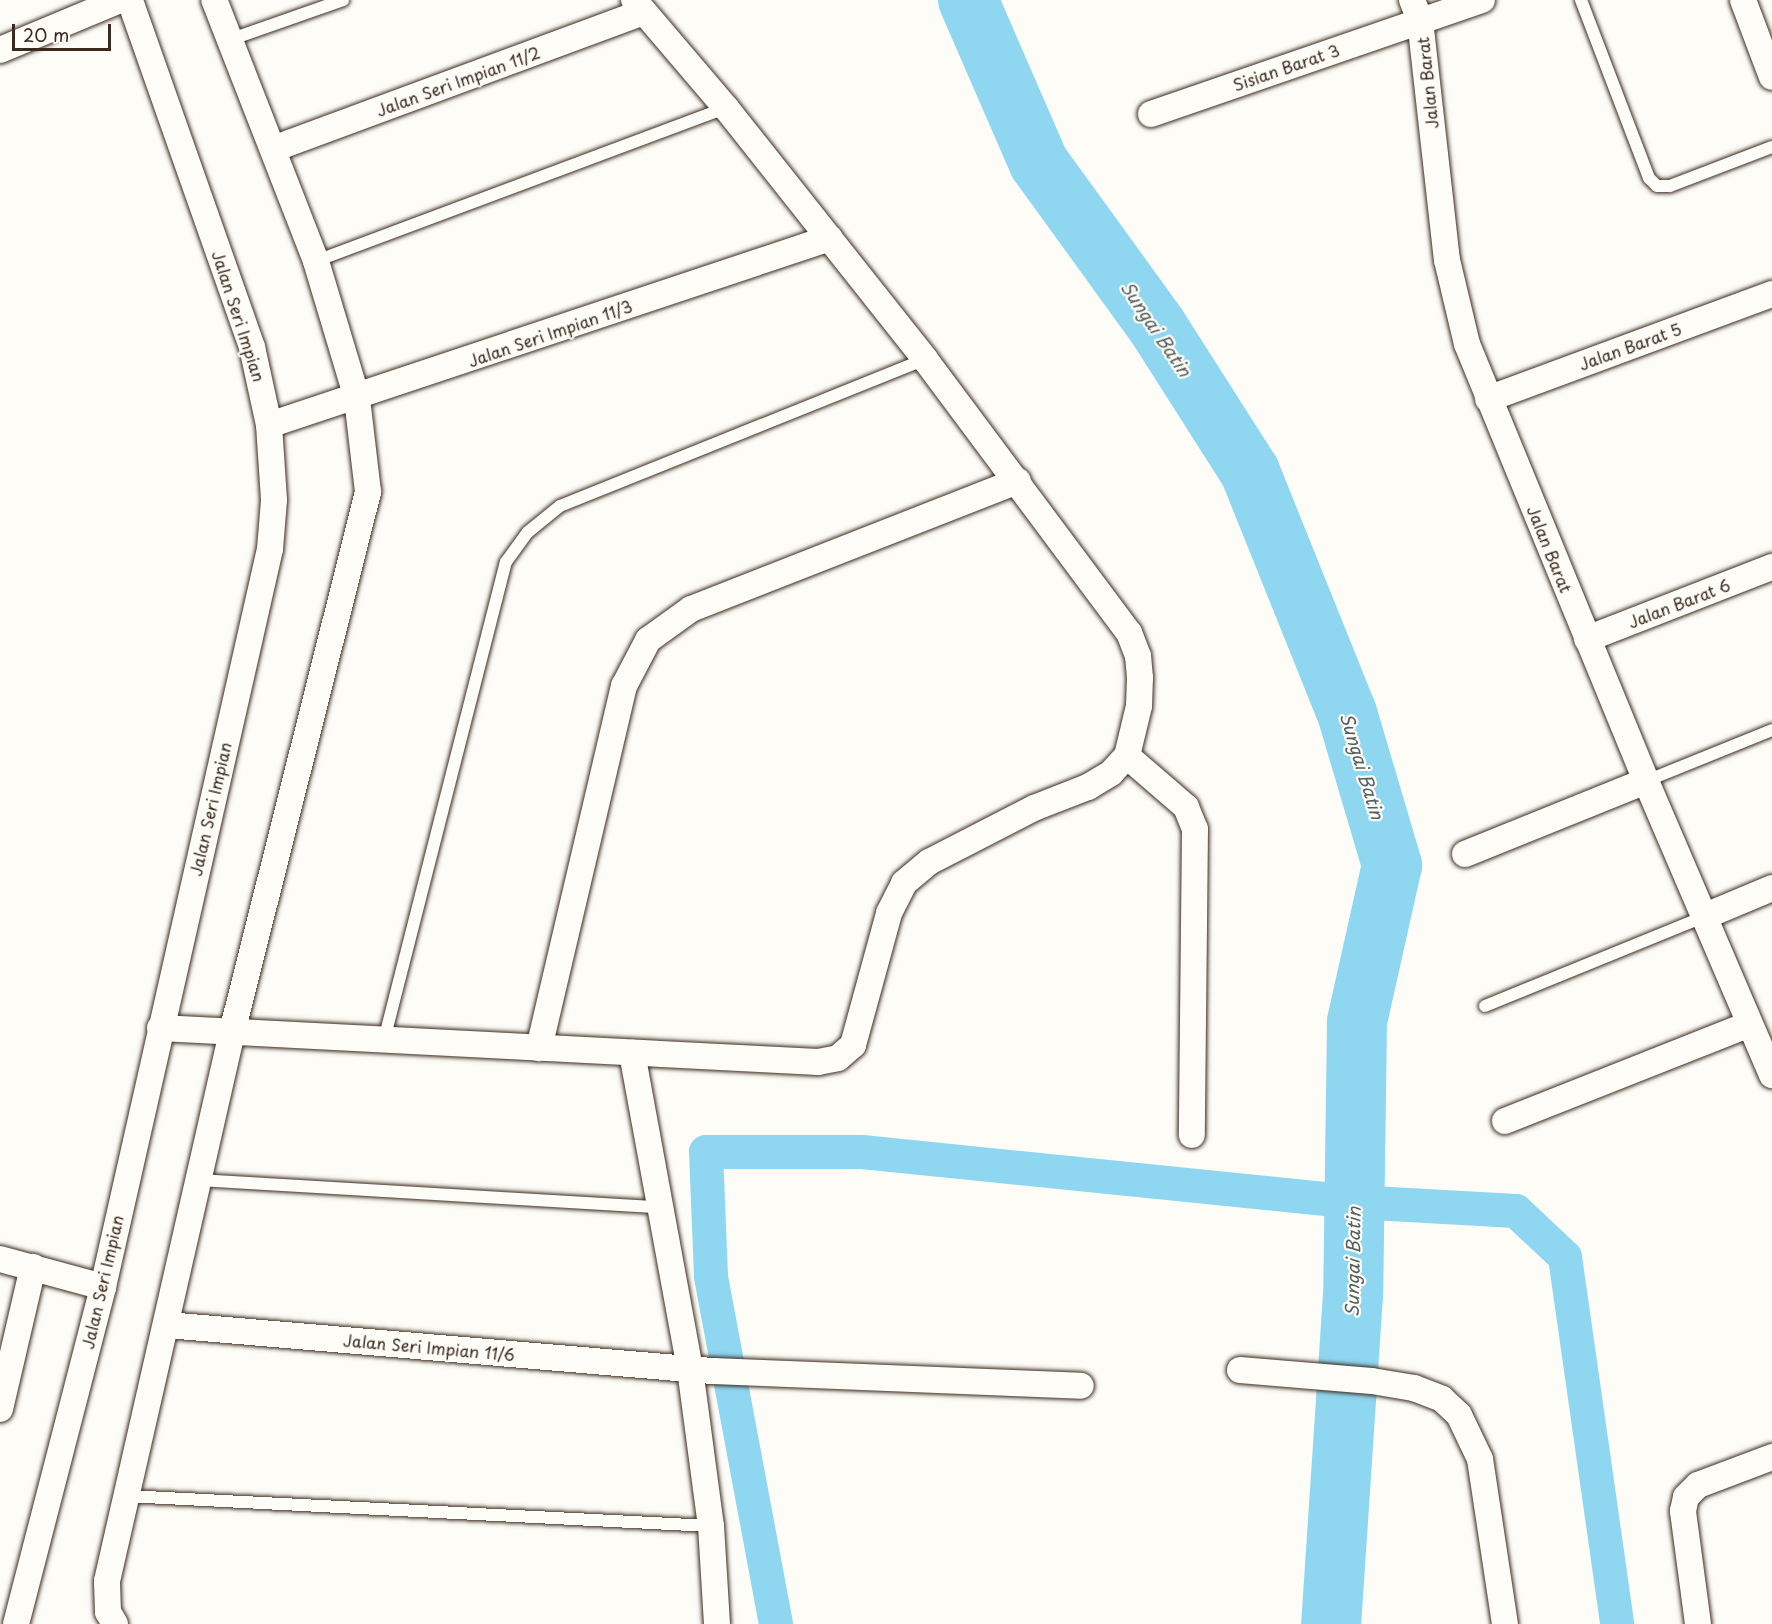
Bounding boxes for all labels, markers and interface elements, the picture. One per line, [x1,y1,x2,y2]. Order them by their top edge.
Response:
scale bar [15,12,114,50]
text: 20 m [23,21,69,48]
street label: Jalan Barat [1413,36,1441,130]
street label: Sisian Barat 3 [1230,40,1342,94]
street label: Jalan Seri Impian 11/2 [374,43,542,119]
street label: Jalan Seri Impian [209,248,269,384]
water label: Sungai Batin [1116,277,1196,381]
street label: Jalan Seri Impian 11/3 [466,296,634,370]
street label: Jalan Barat 5 [1576,318,1684,374]
street label: Jalan Barat [1524,502,1576,596]
street label: Jalan Barat 6 [1625,574,1733,632]
water label: Sungai Batin [1335,709,1389,823]
street label: Jalan Seri Impian [185,741,235,877]
water label: Sungai Batin [1341,1206,1365,1318]
street label: Jalan Seri Impian [77,1214,127,1350]
street label: Jalan Seri Impian 11/6 [343,1330,515,1364]

